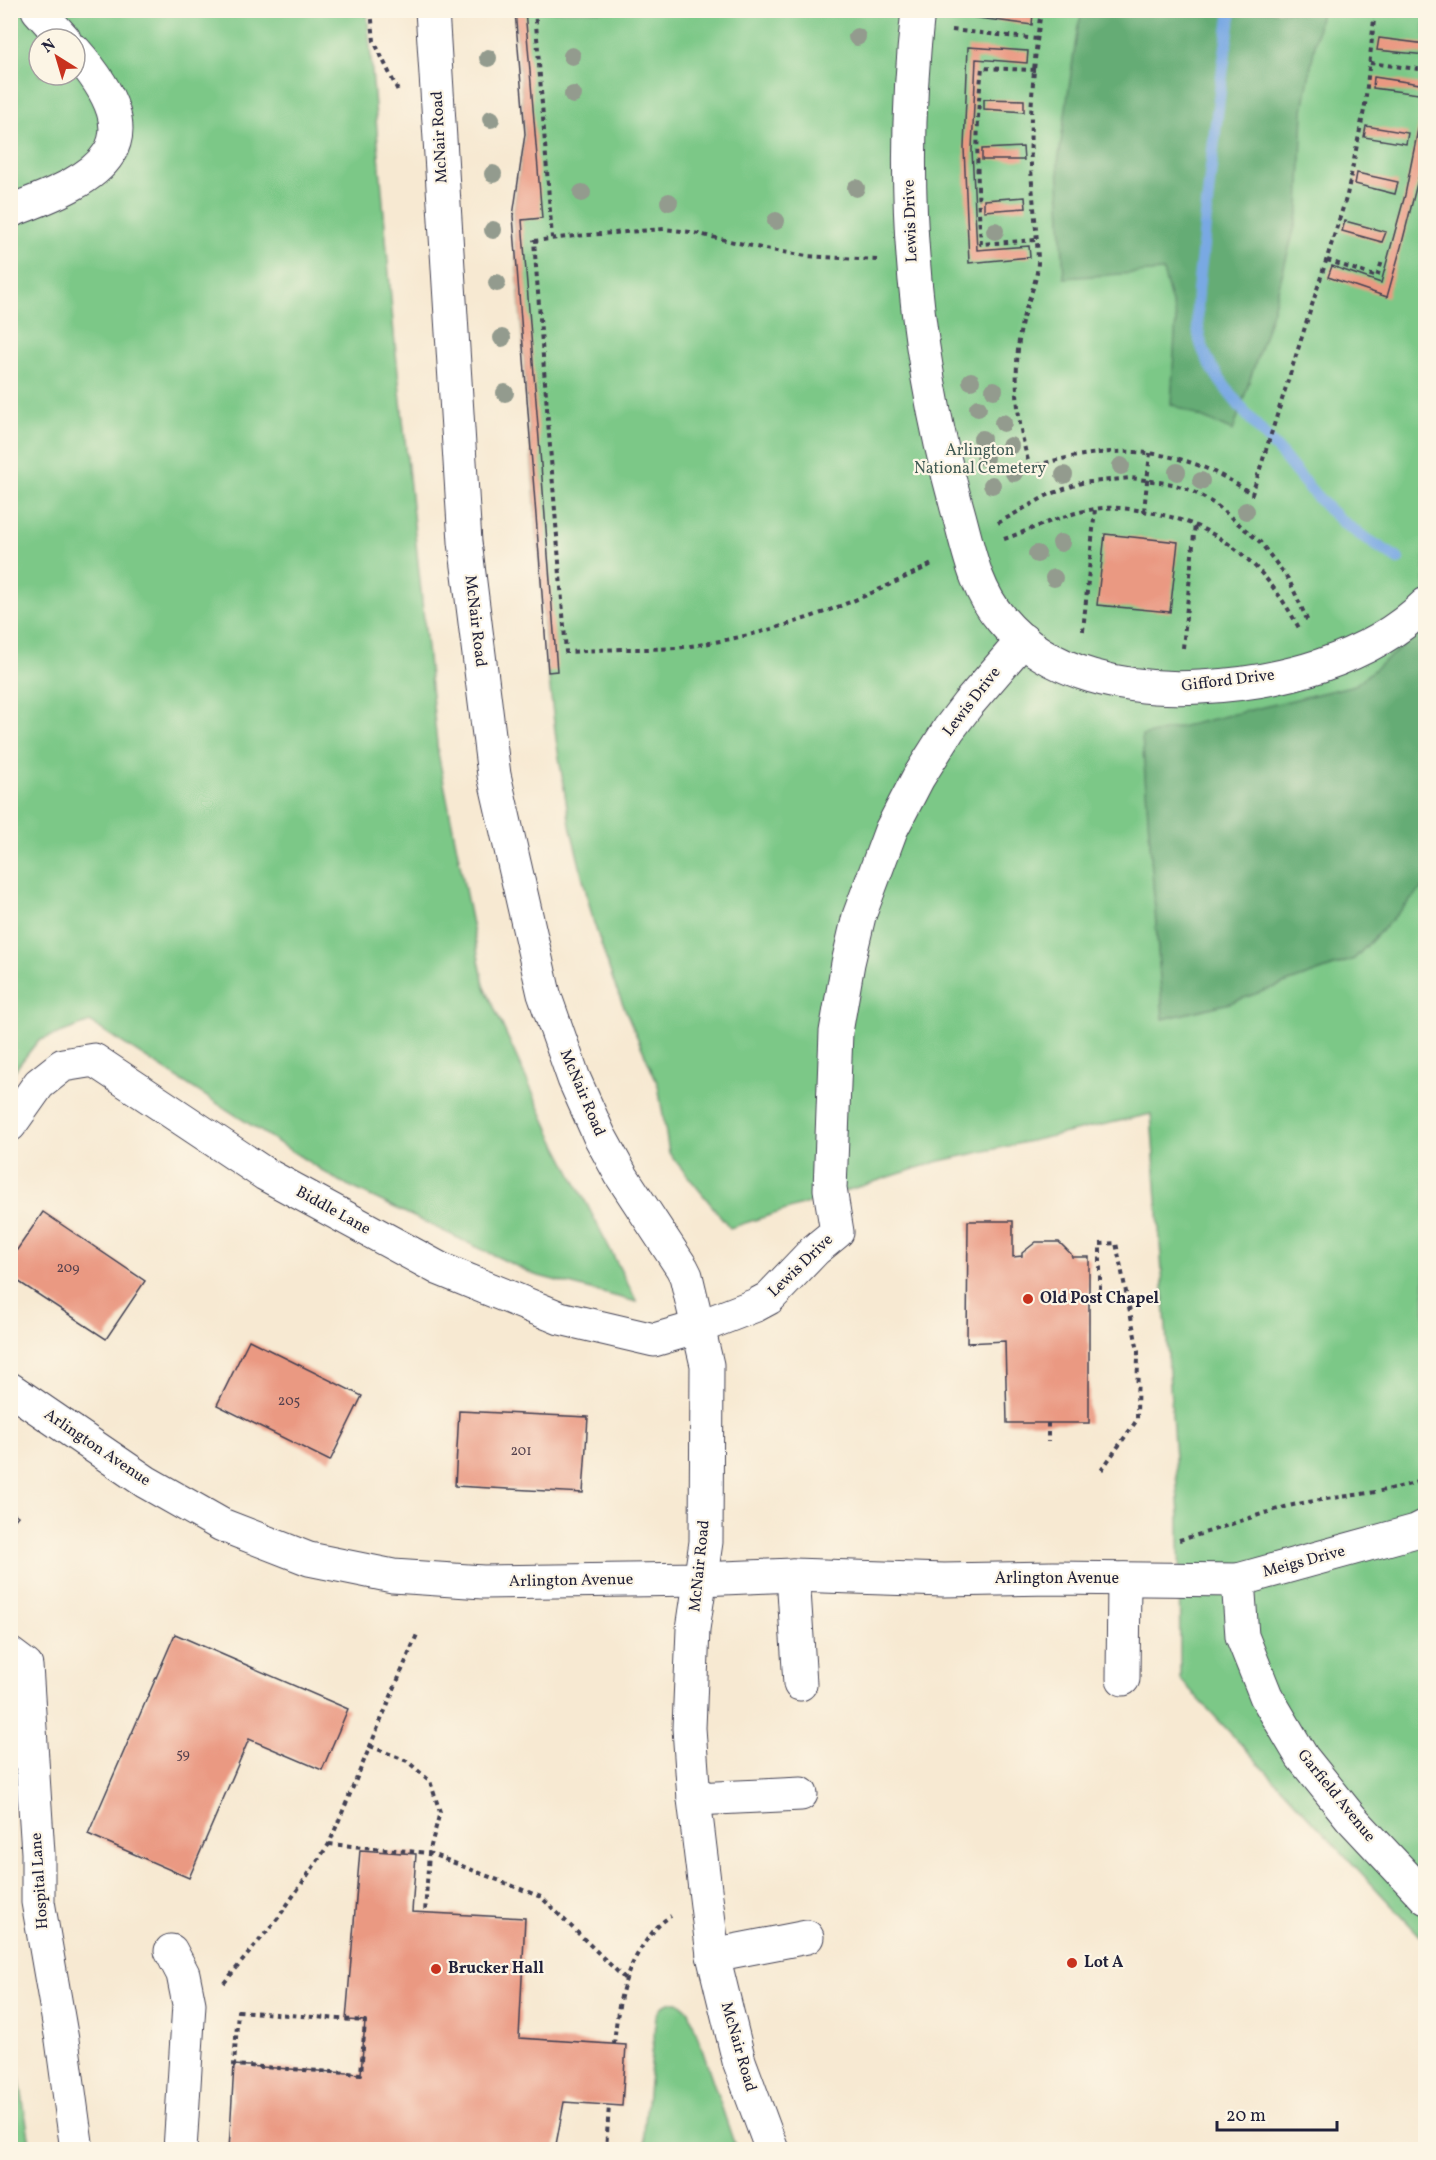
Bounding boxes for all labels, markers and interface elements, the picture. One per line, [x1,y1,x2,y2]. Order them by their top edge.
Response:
north arrow [27,27,87,87]
text: N [38,34,61,59]
street label: McNair Road [427,90,453,184]
street label: Lewis Drive [899,179,923,263]
park label: Arlington National Cemetery [914,440,1046,480]
street label: McNair Road [458,574,492,668]
street label: Lewis Drive [938,663,1006,741]
street label: Gifford Drive [1180,664,1276,698]
street label: McNair Road [554,1046,610,1140]
street label: Biddle Lane [292,1181,374,1241]
street label: Lewis Drive [764,1229,838,1303]
house number: 209 [56,1259,80,1278]
place label: Old Post Chapel [1040,1288,1160,1310]
marker: Old Post Chapel [1021,1292,1035,1306]
house number: 205 [278,1392,300,1411]
street label: Arlington Avenue [39,1404,155,1492]
house number: 201 [510,1442,532,1461]
street label: McNair Road [684,1519,716,1613]
street label: Meigs Drive [1260,1540,1348,1584]
street label: Arlington Avenue [995,1568,1119,1590]
street label: Arlington Avenue [509,1569,633,1593]
house number: 59 [176,1745,190,1764]
street label: Garfield Avenue [1292,1745,1380,1847]
street label: Hospital Lane [26,1832,54,1930]
place label: Lot A [1084,1952,1124,1974]
marker: Lot A [1065,1956,1079,1970]
place label: Brucker Hall [448,1958,544,1980]
marker: Brucker Hall [429,1962,443,1976]
street label: McNair Road [715,2000,761,2094]
scale bar [1217,2094,1337,2132]
text: 20 m [1226,2104,1266,2129]

